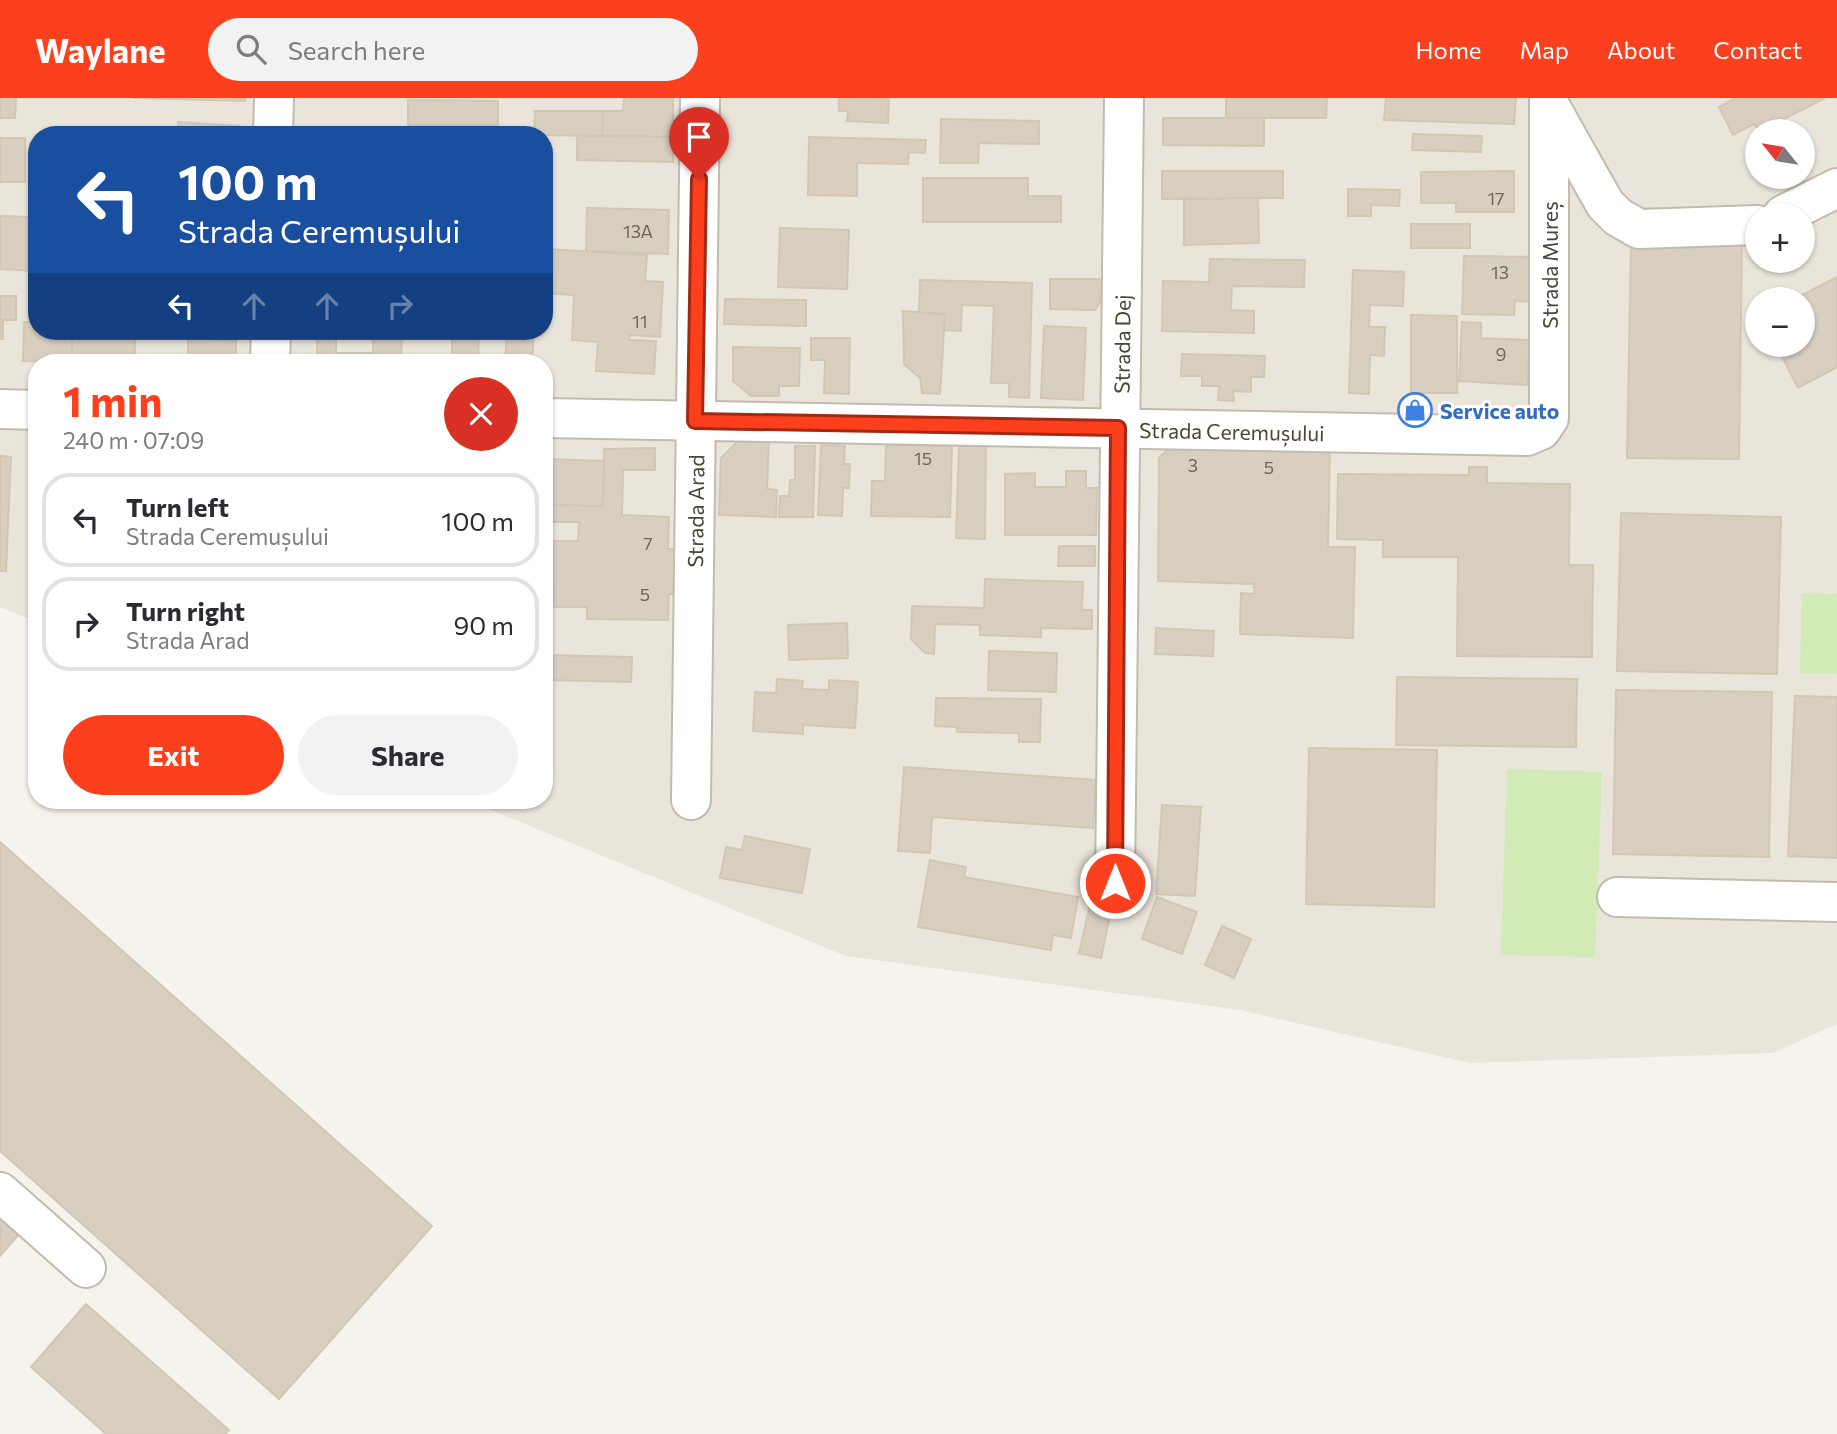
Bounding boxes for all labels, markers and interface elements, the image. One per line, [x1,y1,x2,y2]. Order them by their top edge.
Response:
search box [208,18,698,81]
text: Waylane [35,29,166,70]
icon: search [232,30,270,68]
text: Search here [288,34,425,65]
text: Home [1416,35,1482,64]
text: Map [1520,35,1569,64]
text: About [1607,35,1675,64]
text: Contact [1713,35,1802,64]
pin [669,107,729,179]
icon: arrive [680,118,718,156]
north arrow [1745,119,1815,189]
map controls [1745,119,1815,357]
text: 100 m [178,150,317,210]
icon: left [63,154,154,245]
house number: 17 [1487,187,1505,209]
street label: Strada Mureș [1537,201,1564,329]
button: + [1745,203,1815,273]
text: Strada Ceremușului [178,210,460,250]
house number: 13A [623,220,653,242]
house number: 13 [1491,261,1509,283]
icon: left [162,287,200,325]
icon: ahead [235,287,273,325]
icon: ahead [308,287,346,325]
icon: right [381,287,419,325]
button: − [1745,287,1815,357]
street label: Strada Dej [1108,294,1134,394]
house number: 11 [632,310,648,332]
house number: 9 [1496,343,1506,365]
text: 1 min [63,374,163,426]
button: close [444,377,518,451]
shop icon: Service auto [1396,391,1434,429]
place label: Service auto [1440,398,1559,423]
street label: Strada Ceremușului [1139,416,1325,446]
text: 240 m · 07:09 [63,426,204,454]
house number: 15 [914,447,932,469]
street label: Strada Arad [681,454,708,568]
house number: 3 [1188,454,1198,476]
house number: 5 [1264,456,1274,478]
text: Turn left [126,491,229,522]
icon: left [67,501,105,539]
text: 100 m [441,505,514,536]
text: Strada Ceremușului [126,522,329,550]
house number: 7 [643,532,653,554]
house number: 5 [640,583,650,605]
text: Turn right [126,595,245,626]
icon: right [67,605,105,643]
text: 90 m [454,609,514,640]
text: Strada Arad [126,626,250,654]
button: Exit [63,715,284,795]
button: Share [298,715,518,795]
position arrow [1078,846,1152,920]

